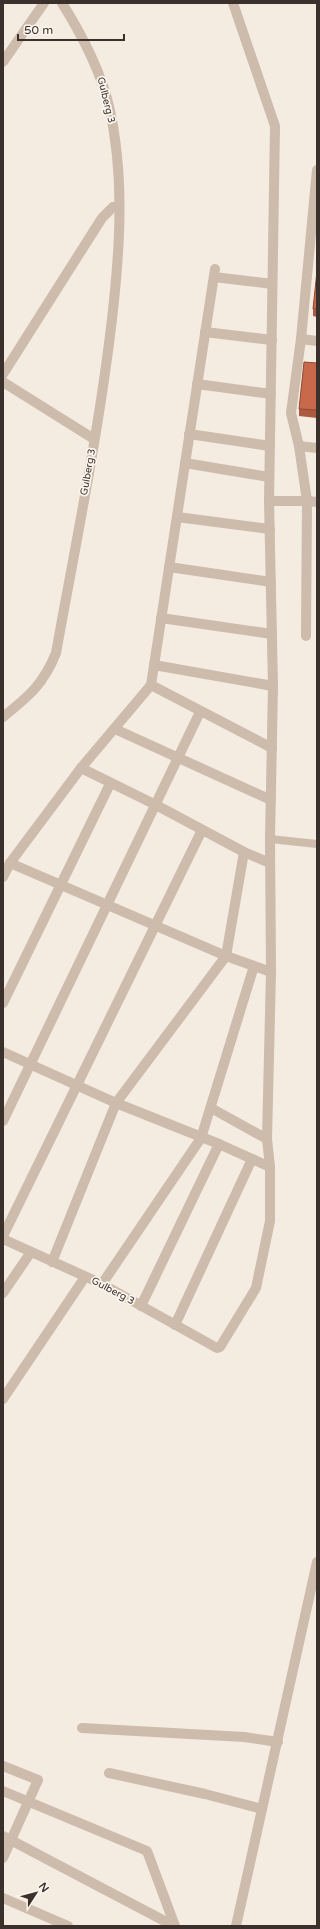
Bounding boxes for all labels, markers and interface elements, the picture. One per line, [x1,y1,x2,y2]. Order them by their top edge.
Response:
scale bar [18,16,124,42]
text: 50 m [24,23,53,37]
street label: Gulberg 3 [94,76,118,124]
street label: Gulberg 3 [78,448,98,496]
street label: Gulberg 3 [89,1275,137,1307]
north arrow [16,1873,56,1913]
text: N [36,1880,52,1895]

